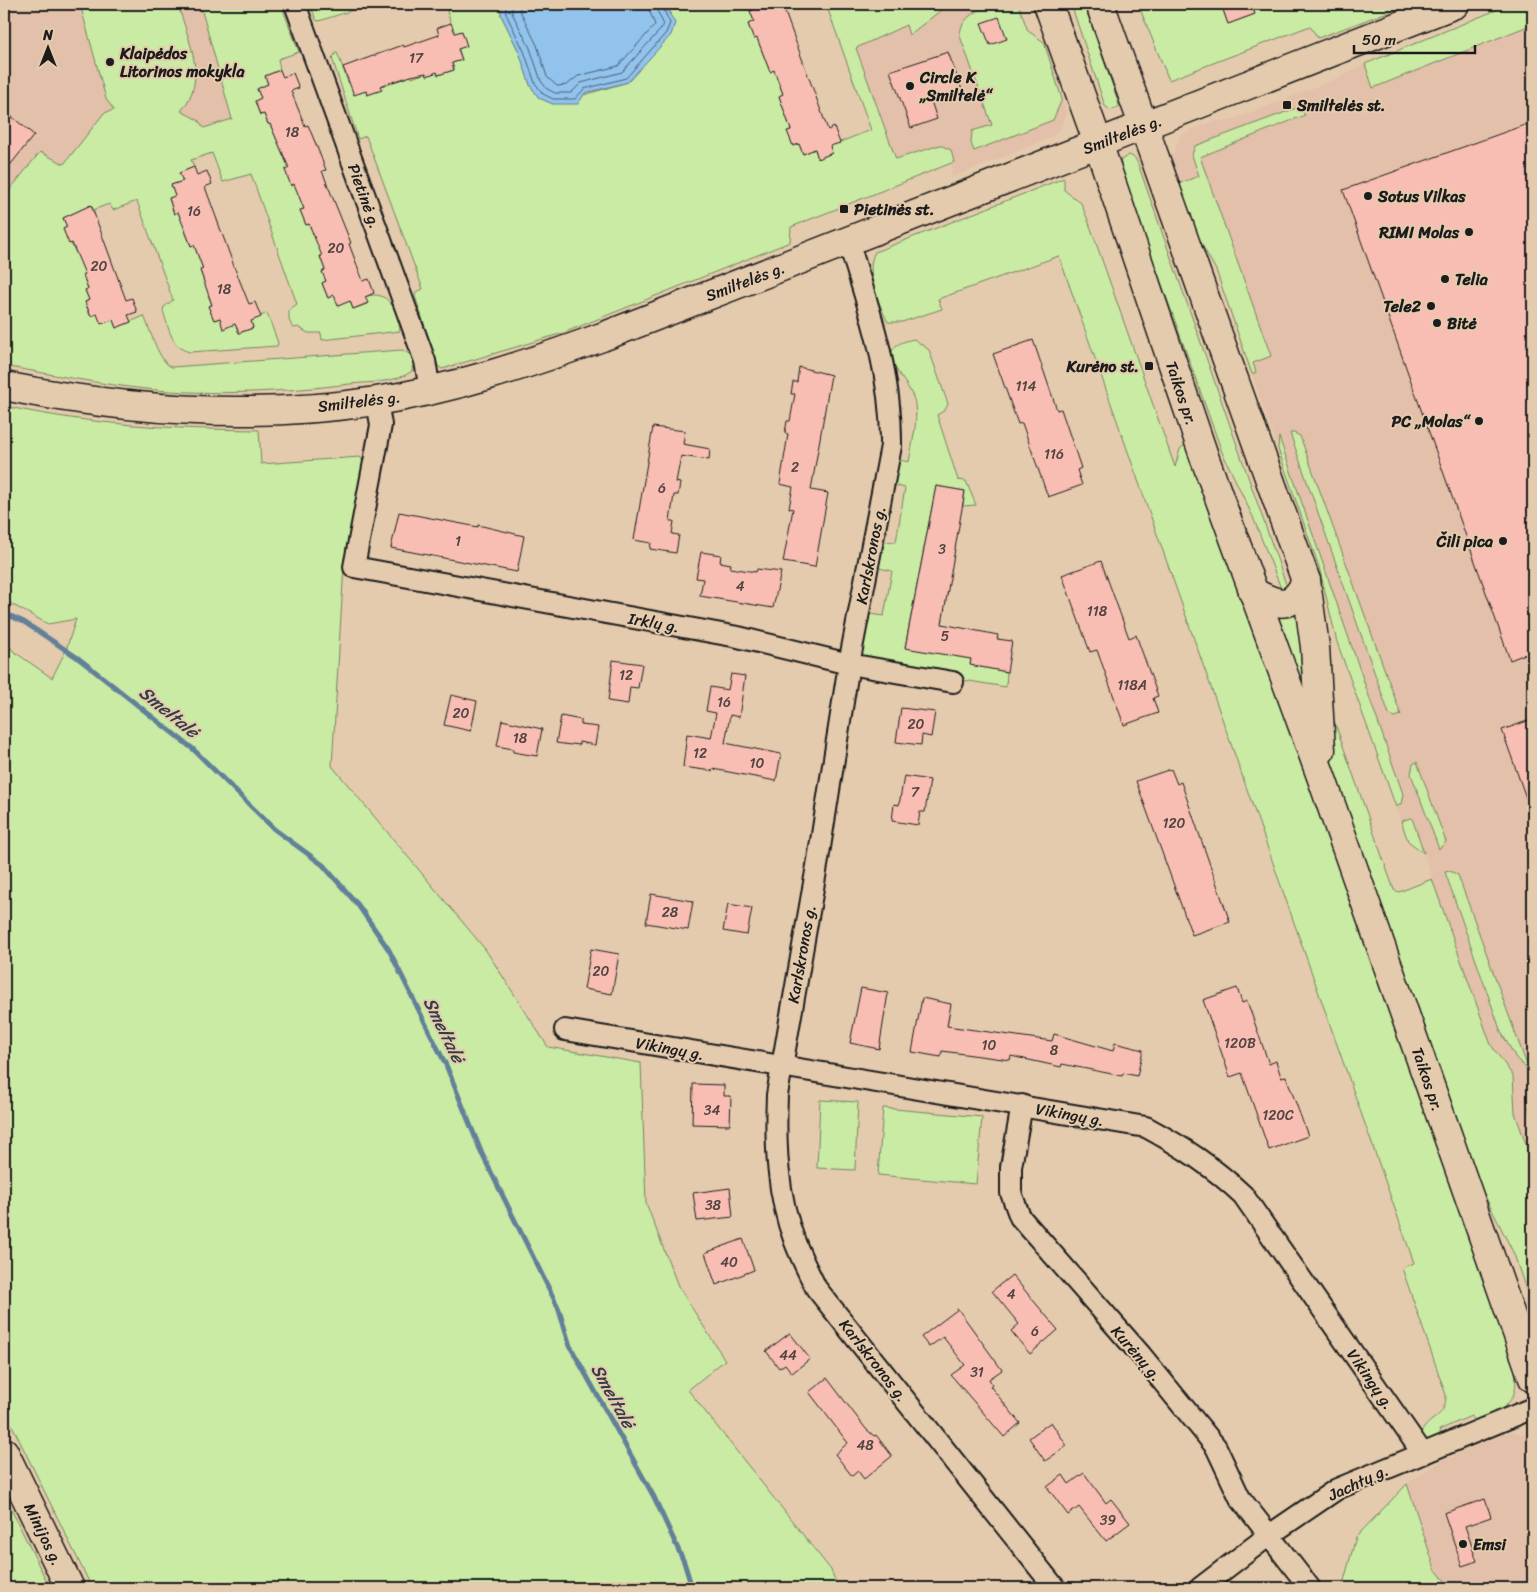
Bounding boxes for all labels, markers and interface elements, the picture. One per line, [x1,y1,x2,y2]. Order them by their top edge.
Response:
north arrow [22,22,72,72]
scale bar [1354,22,1476,54]
text: N [42,23,53,48]
text: 50 m [1362,27,1397,53]
place label: Klaipėdos Litorinos mokykla [119,39,246,86]
house number: 17 [409,46,424,71]
marker: Klaipėdos Litorinos mokykla [104,56,116,68]
place label: Circle K „Smiltelė“ [919,63,994,110]
marker: Circle K „Smiltelė“ [904,80,916,92]
place label: Smiltelės st. [1296,91,1386,120]
marker: Smiltelės st. [1281,99,1293,111]
street label: Smiltelės g. [1078,106,1166,163]
house number: 18 [285,120,300,145]
street label: Pietinė g. [339,159,390,233]
place label: Sotus Vilkas [1377,182,1466,211]
marker: Sotus Vilkas [1362,190,1374,202]
place label: Pietinės st. [854,195,935,224]
house number: 16 [187,199,201,224]
marker: Pietinės st. [838,203,850,215]
place label: RIMI Molas [1378,218,1460,247]
marker: RIMI Molas [1463,226,1475,238]
house number: 20 [328,236,345,261]
street label: Smiltelės g. [701,253,789,310]
house number: 20 [91,254,108,279]
place label: Telia [1455,265,1489,294]
marker: Telia [1439,273,1451,285]
house number: 18 [217,277,232,302]
place label: Tele2 [1383,292,1422,321]
marker: Tele2 [1425,300,1437,312]
place label: Bitė [1447,309,1478,338]
marker: Bitė [1431,317,1443,329]
place label: Kurėno st. [1066,352,1139,381]
street label: Taikos pr. [1157,357,1206,429]
marker: Kurėno st. [1143,360,1155,372]
house number: 114 [1016,374,1037,399]
street label: Smiltelės g. [316,382,402,421]
place label: PC „Molas“ [1391,407,1472,436]
marker: PC „Molas“ [1473,415,1485,427]
house number: 116 [1044,442,1064,467]
house number: 2 [791,455,799,480]
house number: 6 [658,476,666,501]
street label: Karlskronos g. [847,503,894,607]
place label: Čili pica [1436,527,1493,556]
house number: 1 [455,529,461,554]
marker: Čili pica [1497,535,1509,547]
house number: 3 [938,537,946,562]
house number: 4 [736,574,745,599]
house number: 118 [1087,599,1108,624]
street label: Irklų g. [625,604,682,641]
house number: 5 [941,624,950,649]
house number: 12 [619,663,633,688]
house number: 118A [1117,673,1147,698]
water label: Smeltalė [132,677,208,748]
house number: 16 [717,690,731,715]
house number: 20 [453,701,470,726]
house number: 20 [908,712,925,737]
house number: 18 [513,726,528,751]
house number: 12 [693,741,707,766]
house number: 10 [750,751,765,776]
house number: 7 [911,780,920,805]
house number: 120 [1163,811,1186,836]
house number: 28 [662,900,679,925]
street label: Karlskronos g. [779,902,824,1006]
house number: 20 [593,959,610,984]
water label: Smeltalė [414,991,475,1071]
street label: Vikingų g. [633,1028,706,1069]
house number: 120B [1224,1031,1256,1056]
house number: 10 [982,1033,997,1058]
house number: 8 [1050,1038,1059,1063]
street label: Taikos pr. [1403,1043,1452,1115]
street label: Vikingų g. [1033,1094,1106,1135]
house number: 34 [704,1098,720,1123]
house number: 120C [1262,1103,1294,1128]
house number: 38 [705,1193,722,1218]
house number: 40 [720,1250,738,1275]
house number: 4 [1007,1282,1016,1307]
street label: Karlskronos g. [831,1312,916,1409]
street label: Kurėnų g. [1104,1318,1170,1388]
house number: 6 [1031,1319,1039,1344]
house number: 44 [779,1343,797,1368]
street label: Vikingų g. [1339,1343,1402,1416]
water label: Smeltalė [582,1358,645,1437]
house number: 31 [970,1360,984,1385]
house number: 48 [856,1433,874,1458]
street label: Jachtų g. [1322,1456,1393,1510]
street label: Minijos g. [16,1498,71,1571]
house number: 39 [1100,1508,1117,1533]
place label: Emsi [1473,1530,1508,1559]
marker: Emsi [1457,1538,1469,1550]

